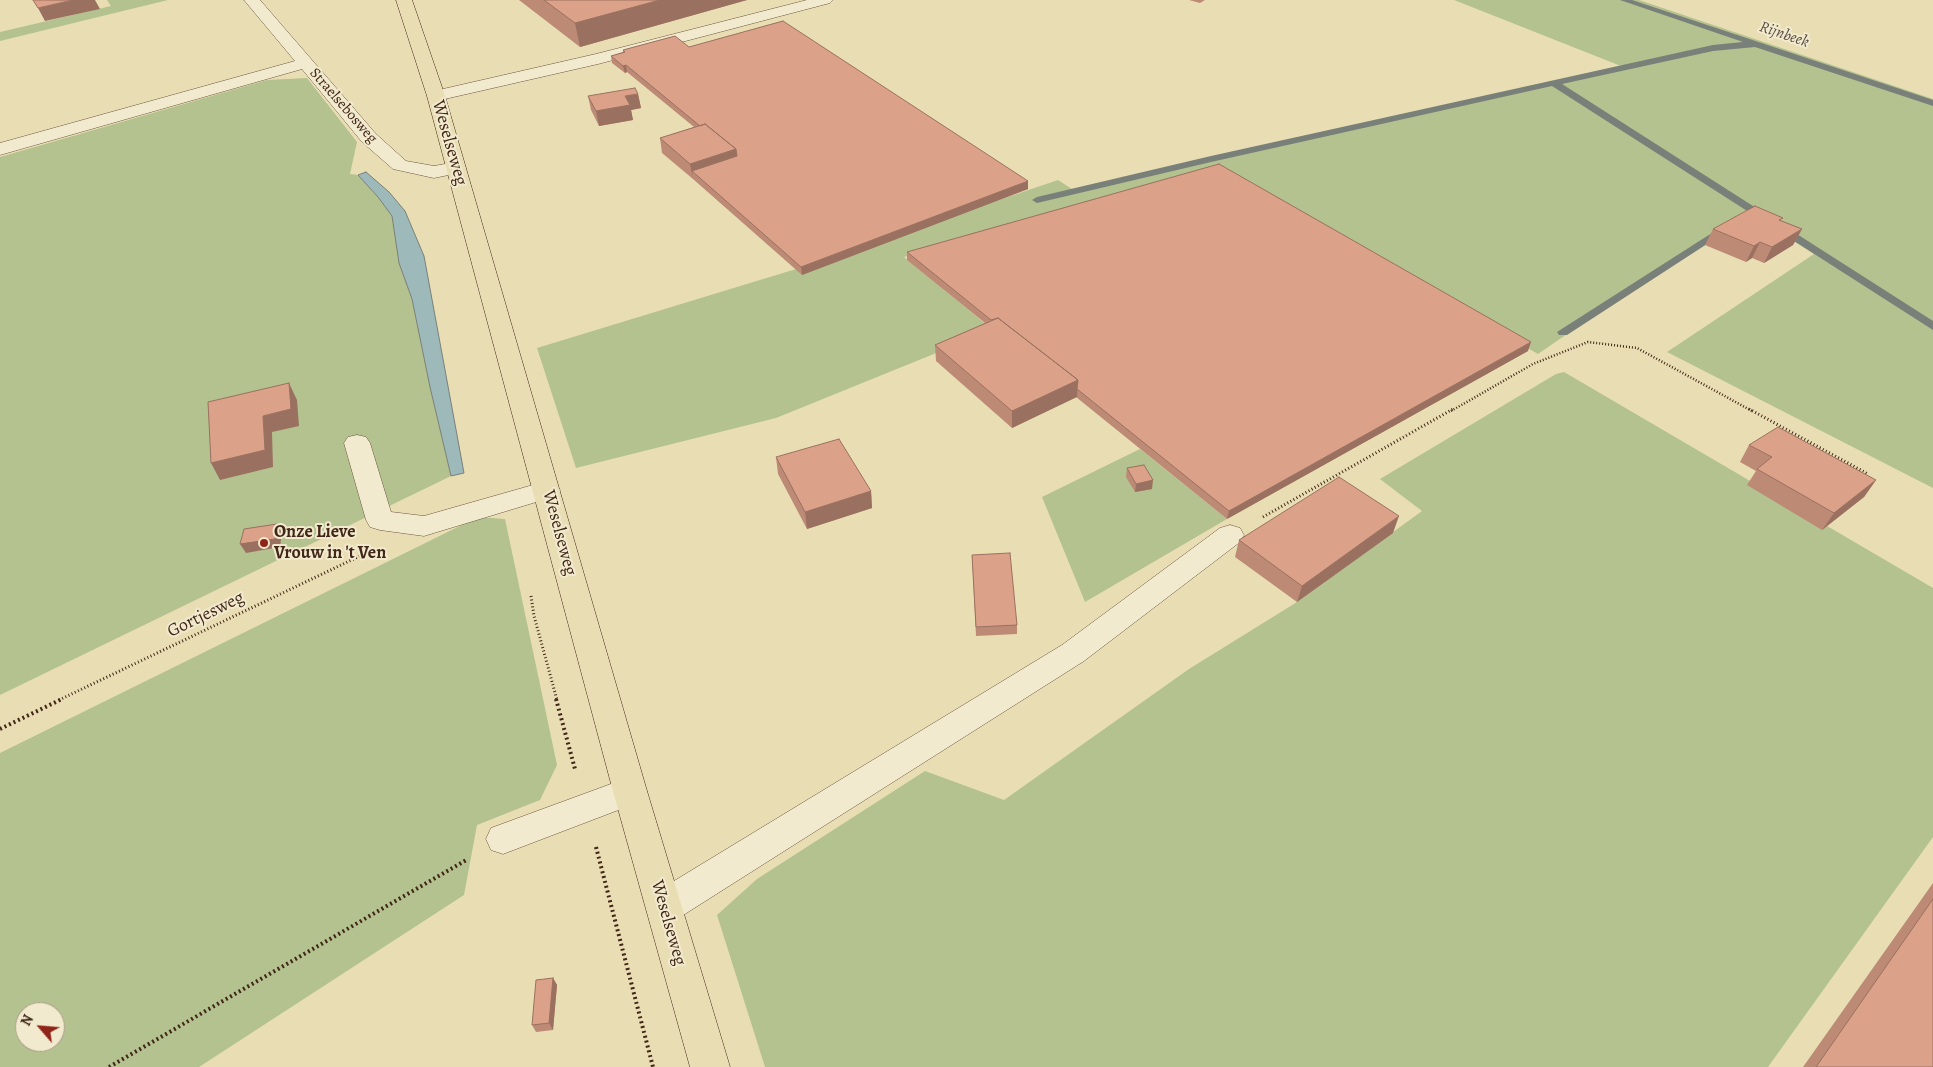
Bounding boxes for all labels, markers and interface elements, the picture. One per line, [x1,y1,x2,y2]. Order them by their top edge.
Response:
water label: Rijnbeek [1757,18,1811,52]
street label: Straelsebosweg [305,65,381,147]
street label: Weselseweg [427,98,471,188]
street label: Weselseweg [537,488,581,578]
place label: Onze Lieve Vrouw in 't Ven [274,522,386,564]
marker: Onze Lieve Vrouw in 't Ven [258,537,270,549]
street label: Gortjesweg [164,587,248,643]
street label: Weselseweg [646,878,690,968]
north arrow [15,1002,65,1052]
text: N [16,1012,38,1029]

